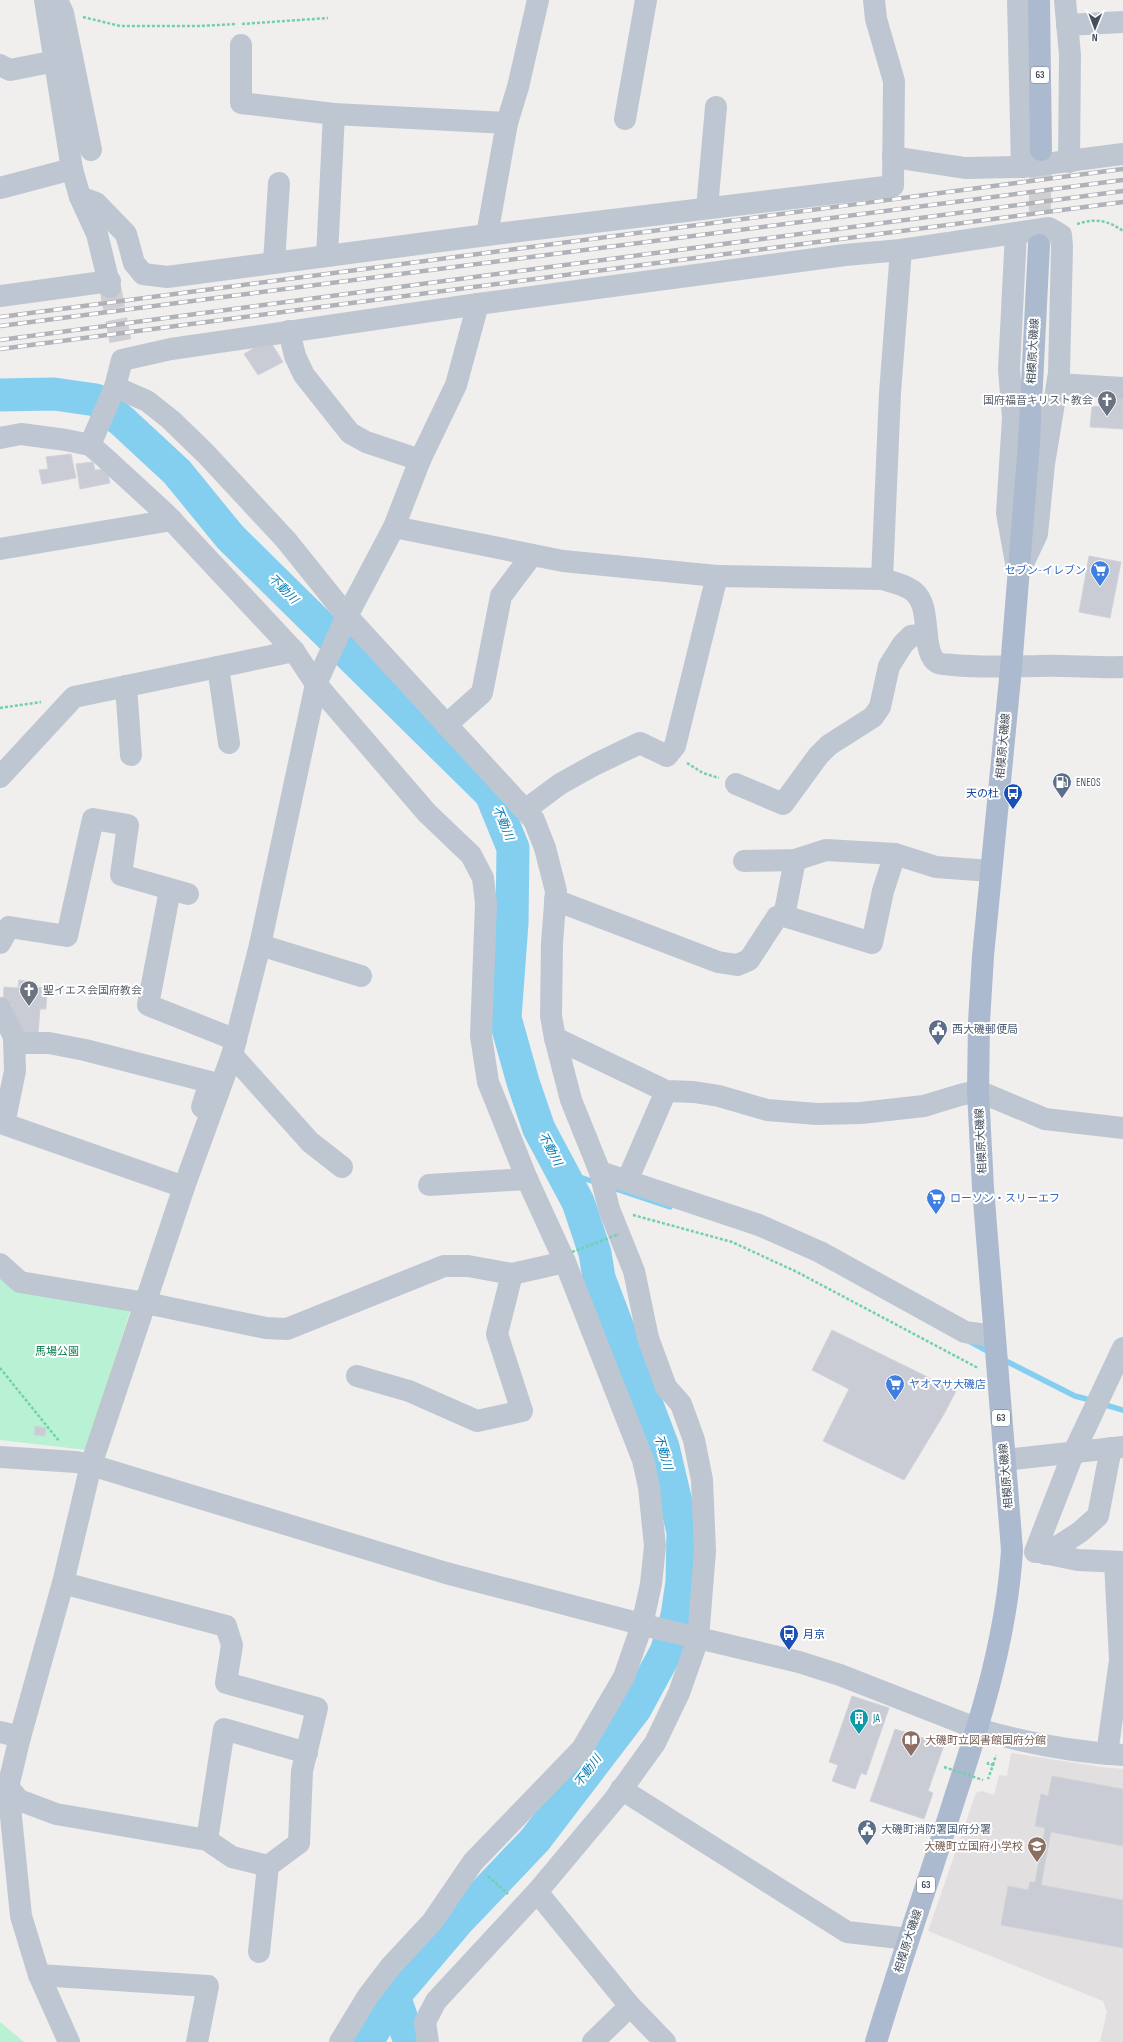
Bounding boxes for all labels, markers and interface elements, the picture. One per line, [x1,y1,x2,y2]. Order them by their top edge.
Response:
north arrow [1075,8,1115,48]
text: N [1092,31,1098,44]
road number: 63 [1031,67,1049,83]
street label: 相模原大磯線 [1025,318,1041,384]
church icon: 国府福音キリスト教会 [1096,389,1118,417]
place label: 国府福音キリスト教会 [983,394,1093,407]
supermarket icon: セブン-イレブン [1089,559,1111,587]
place label: セブン-イレブン [1005,564,1086,577]
water label: 不動川 [265,571,302,608]
street label: 相模原大磯線 [994,713,1012,779]
fuel station icon: ENEOS [1051,771,1073,799]
place label: ENEOS [1076,776,1101,789]
bus stop icon: 天の杜 [1002,782,1024,810]
place label: 天の杜 [966,787,999,800]
water label: 不動川 [489,803,518,844]
church icon: 聖イエス会国府教会 [18,979,40,1007]
place label: 聖イエス会国府教会 [43,984,142,997]
public building icon: 西大磯郵便局 [927,1018,949,1046]
place label: 西大磯郵便局 [952,1023,1018,1036]
street label: 相模原大磯線 [973,1108,989,1174]
water label: 不動川 [535,1130,566,1170]
supermarket icon: ローソン・スリーエフ [925,1187,947,1215]
place label: ローソン・スリーエフ [950,1192,1060,1205]
park label: 馬場公園 [35,1345,79,1358]
supermarket icon: ヤオマサ大磯店 [884,1373,906,1401]
place label: ヤオマサ大磯店 [909,1378,986,1391]
road number: 63 [992,1410,1010,1426]
water label: 不動川 [651,1433,676,1473]
street label: 相模原大磯線 [997,1443,1015,1509]
bus stop icon: 月京 [778,1623,800,1651]
place label: 月京 [803,1628,825,1641]
building icon: JA [848,1707,870,1735]
place label: JA [872,1712,880,1725]
library icon: 大磯町立図書館国府分館 [900,1729,922,1757]
place label: 大磯町立図書館国府分館 [925,1734,1046,1747]
water label: 不動川 [571,1751,606,1790]
public building icon: 大磯町消防署国府分署 [856,1818,878,1846]
place label: 大磯町消防署国府分署 [881,1823,991,1836]
school or university icon: 大磯町立国府小学校 [1026,1835,1048,1863]
place label: 大磯町立国府小学校 [924,1840,1023,1853]
road number: 63 [917,1877,935,1893]
street label: 相模原大磯線 [892,1908,924,1974]

